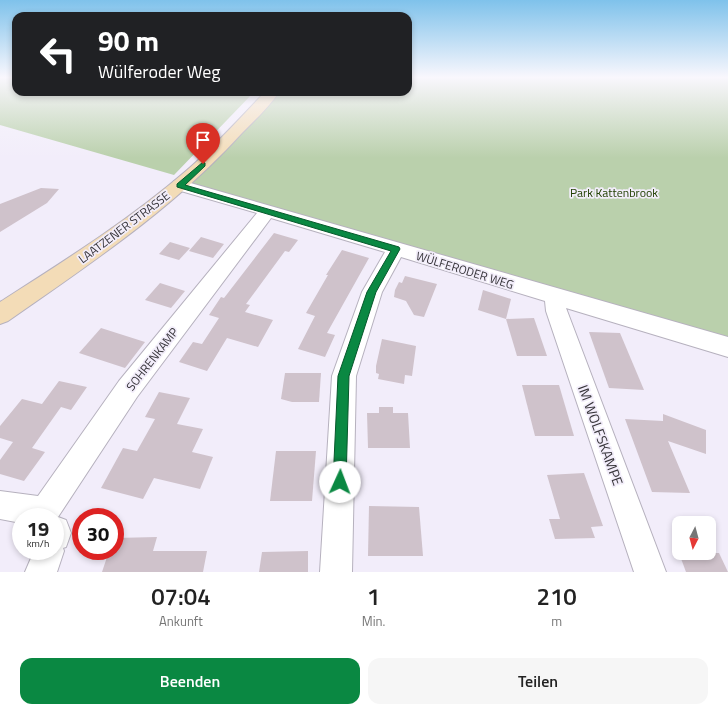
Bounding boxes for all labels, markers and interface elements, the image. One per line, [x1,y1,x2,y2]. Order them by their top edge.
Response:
text: 90 m [98,19,159,62]
icon: left [32,28,84,80]
text: Wülferoder Weg [98,58,221,85]
pin [186,123,220,164]
icon: arrive [192,129,214,151]
park label: Park Kattenbrook [570,183,658,202]
street label: LAATZENER STRASSE [74,186,174,268]
street label: WÜLFERODER WEG [414,246,516,294]
street label: SOHRENKAMP [121,323,183,395]
street label: IM WOLFSKAMPE [573,382,629,488]
position arrow [319,461,361,503]
speed limit sign: 30 [72,508,124,560]
text: 19 [27,513,49,544]
north arrow [672,516,716,560]
map controls [672,516,716,560]
text: km/h [27,536,49,551]
text: 07:04 [151,578,211,614]
text: 1 [367,578,380,614]
text: 210 [536,578,577,614]
text: Ankunft [159,611,203,631]
text: Min. [362,611,385,631]
text: m [551,611,562,631]
button: Beenden [20,658,360,704]
button: Teilen [368,658,708,704]

